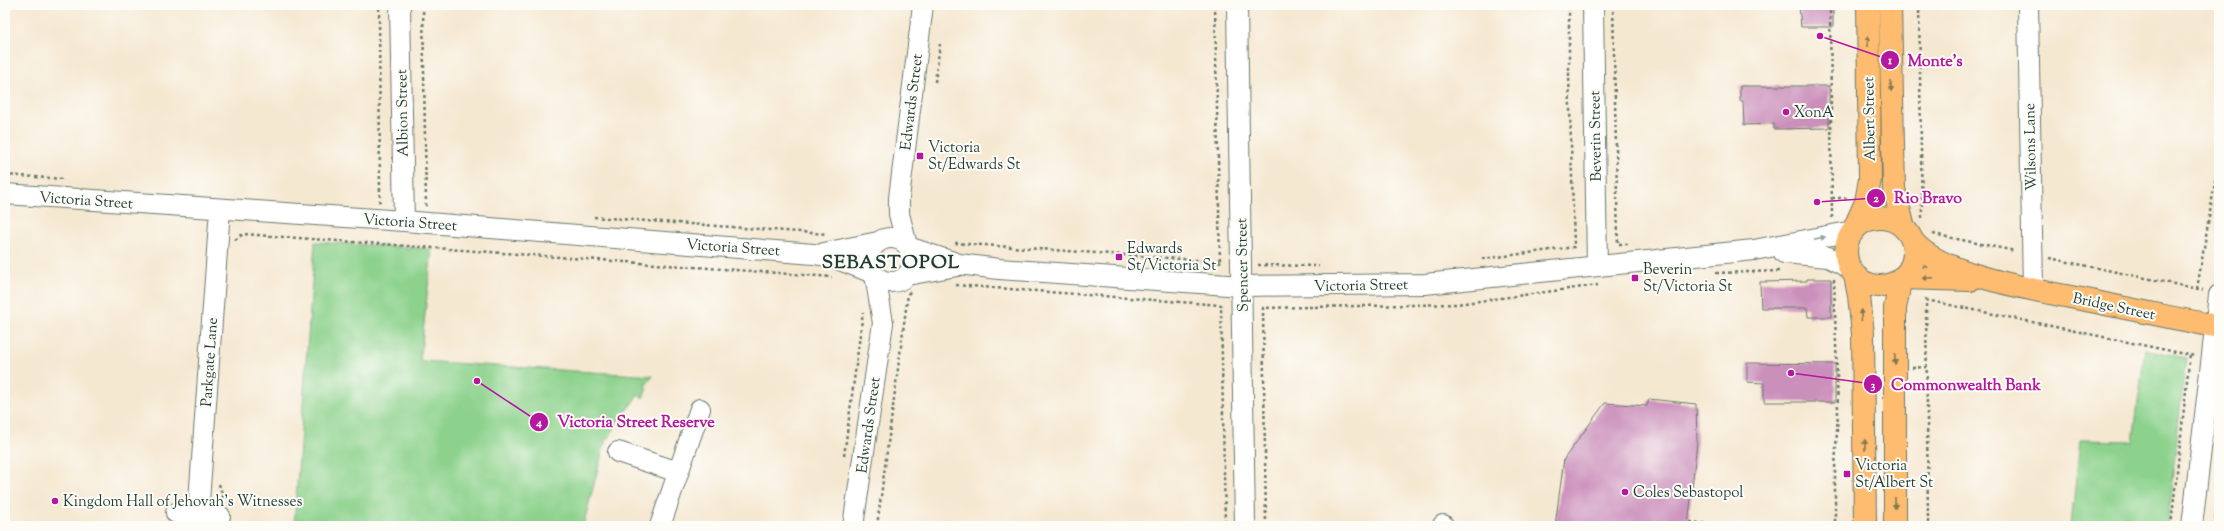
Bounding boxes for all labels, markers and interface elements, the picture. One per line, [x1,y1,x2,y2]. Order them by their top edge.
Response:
one-way arrow [1865,34,1871,47]
callout: Monte's [1880,46,1971,74]
text: Monte's [1907,51,1963,74]
text: 1 [1887,52,1893,70]
street label: Edwards Street [896,53,929,152]
street label: Albion Street [392,69,415,157]
street label: Albert Street [1859,77,1882,161]
one-way arrow [1888,80,1894,93]
street label: Beverin Street [1585,90,1608,182]
place label: XonA [1794,103,1834,124]
street label: Wilsons Lane [2020,103,2043,191]
marker: XonA [1781,107,1791,117]
place label: Victoria St/Edwards St [928,138,1020,176]
marker: Victoria St/Edwards St [915,151,925,161]
callout: Rio Bravo [1866,184,1970,212]
street label: Victoria Street [38,188,134,215]
text: Rio Bravo [1894,188,1962,211]
text: 2 [1873,190,1879,208]
street label: Victoria Street [362,210,458,237]
street label: Spencer Street [1232,218,1255,312]
street label: Victoria Street [685,235,781,262]
one-way arrow [1814,235,1826,241]
place label: Edwards St/Victoria St [1127,239,1216,277]
district label: SEBASTOPOL [822,250,960,277]
marker: Edwards St/Victoria St [1114,252,1124,262]
place label: Beverin St/Victoria St [1643,260,1732,298]
marker: Beverin St/Victoria St [1630,273,1640,283]
street label: Victoria Street [1314,275,1408,298]
one-way arrow [1922,275,1934,282]
street label: Bridge Street [2071,288,2157,326]
one-way arrow [1858,309,1865,321]
street label: Parkgate Lane [197,317,224,407]
one-way arrow [1892,353,1898,366]
callout: Commonwealth Bank [1863,370,2049,398]
text: Commonwealth Bank [1891,375,2041,398]
street label: Edwards Street [852,376,887,475]
text: 3 [1871,377,1876,395]
callout: Victoria Street Reserve [529,408,723,436]
text: Victoria Street Reserve [557,412,715,435]
text: 4 [535,414,542,432]
one-way arrow [1862,438,1868,451]
place label: Victoria St/Albert St [1855,456,1933,494]
marker: Victoria St/Albert St [1842,469,1852,479]
place label: Coles Sebastopol [1633,483,1744,504]
marker: Coles Sebastopol [1620,487,1630,497]
place label: Kingdom Hall of Jehovah's Witnesses [63,492,302,513]
marker: Kingdom Hall of Jehovah's Witnesses [50,496,60,506]
one-way arrow [1892,497,1898,510]

